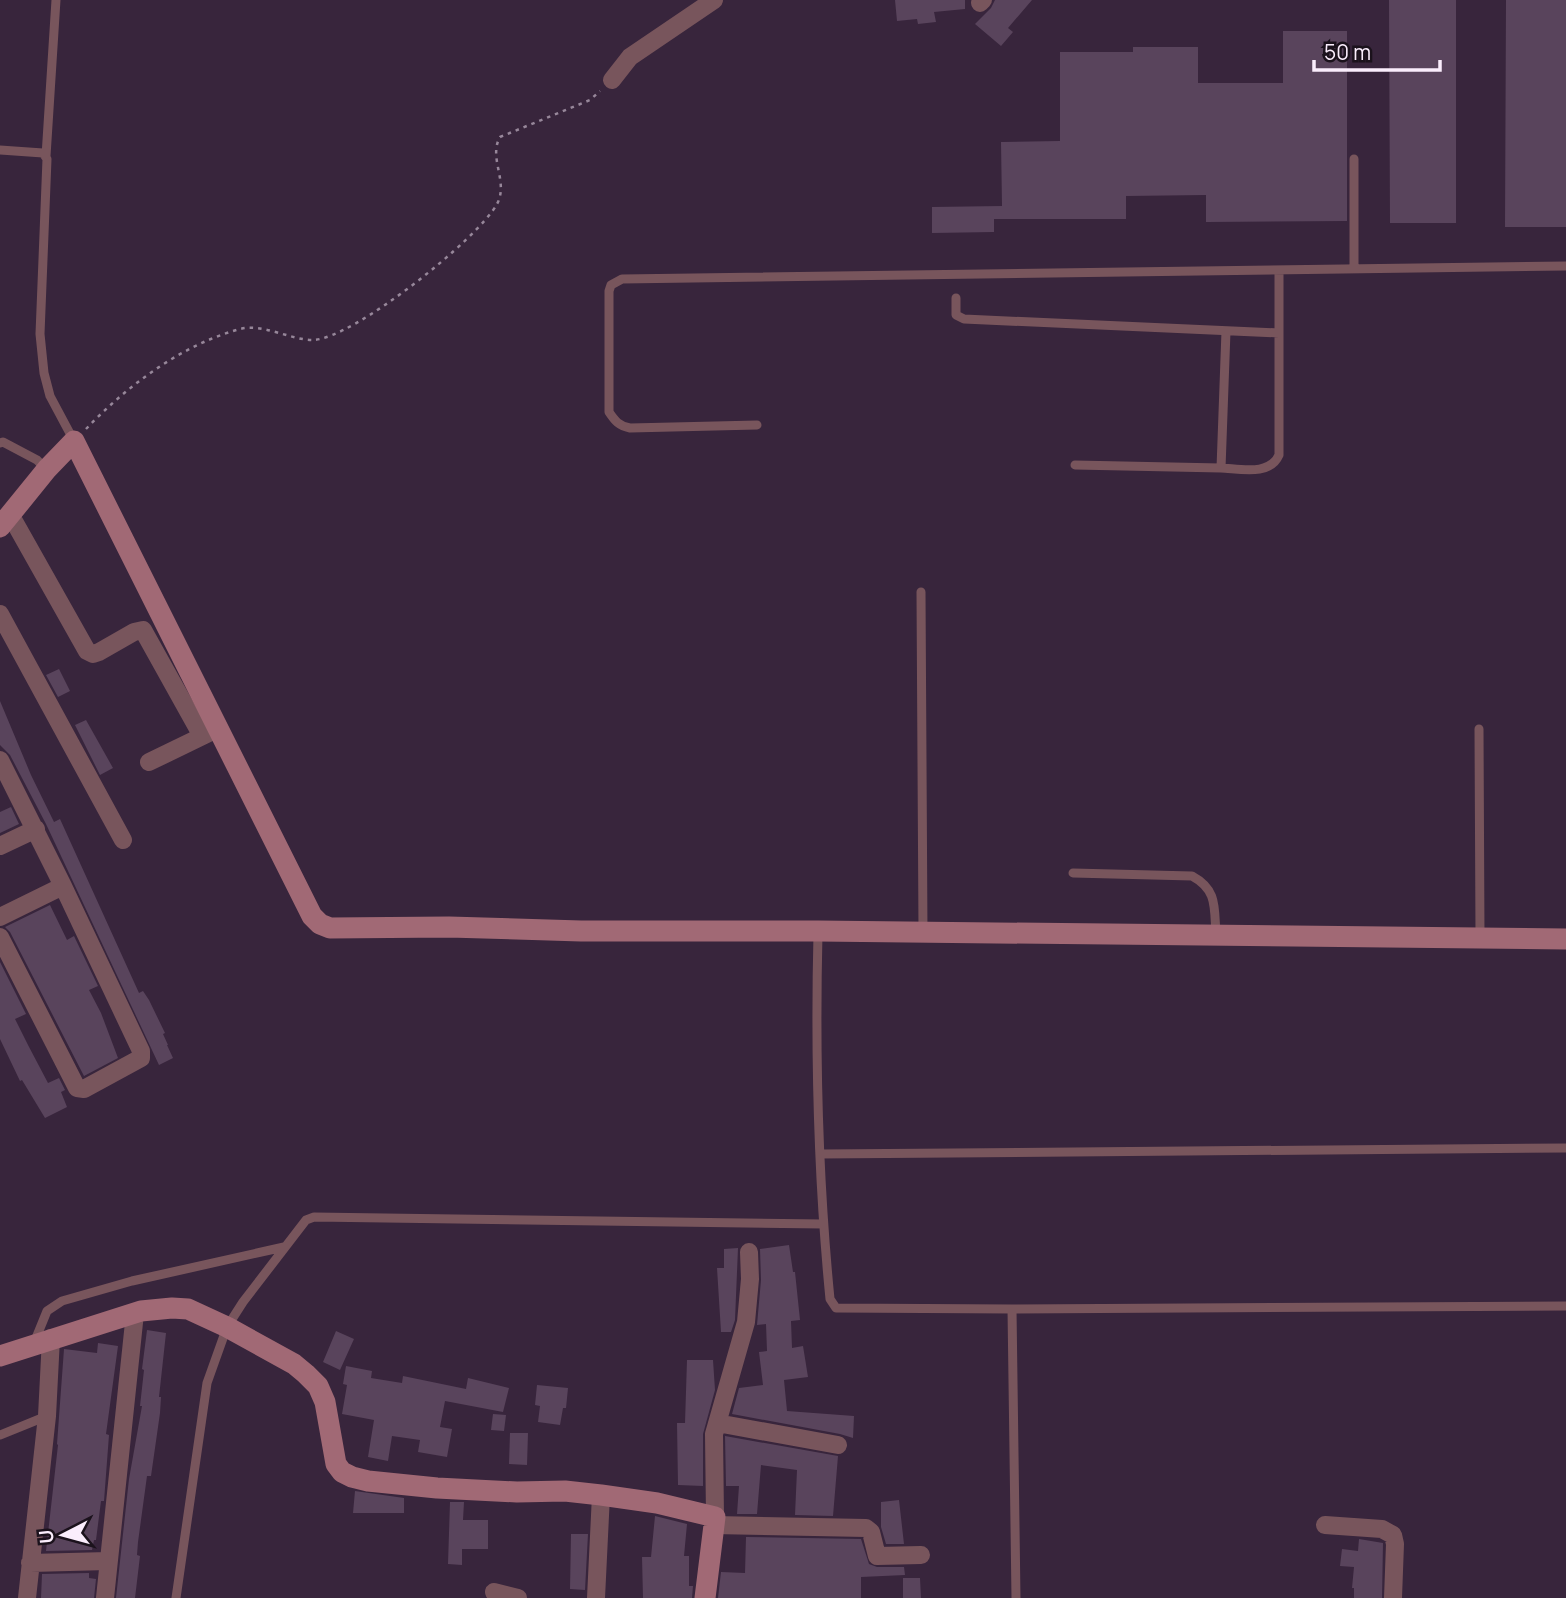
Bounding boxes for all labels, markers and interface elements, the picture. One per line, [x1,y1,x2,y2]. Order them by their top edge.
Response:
scale bar [1314,28,1440,72]
text: 50 m [1324,38,1371,66]
north arrow [28,1500,98,1570]
text: U [32,1529,60,1545]

